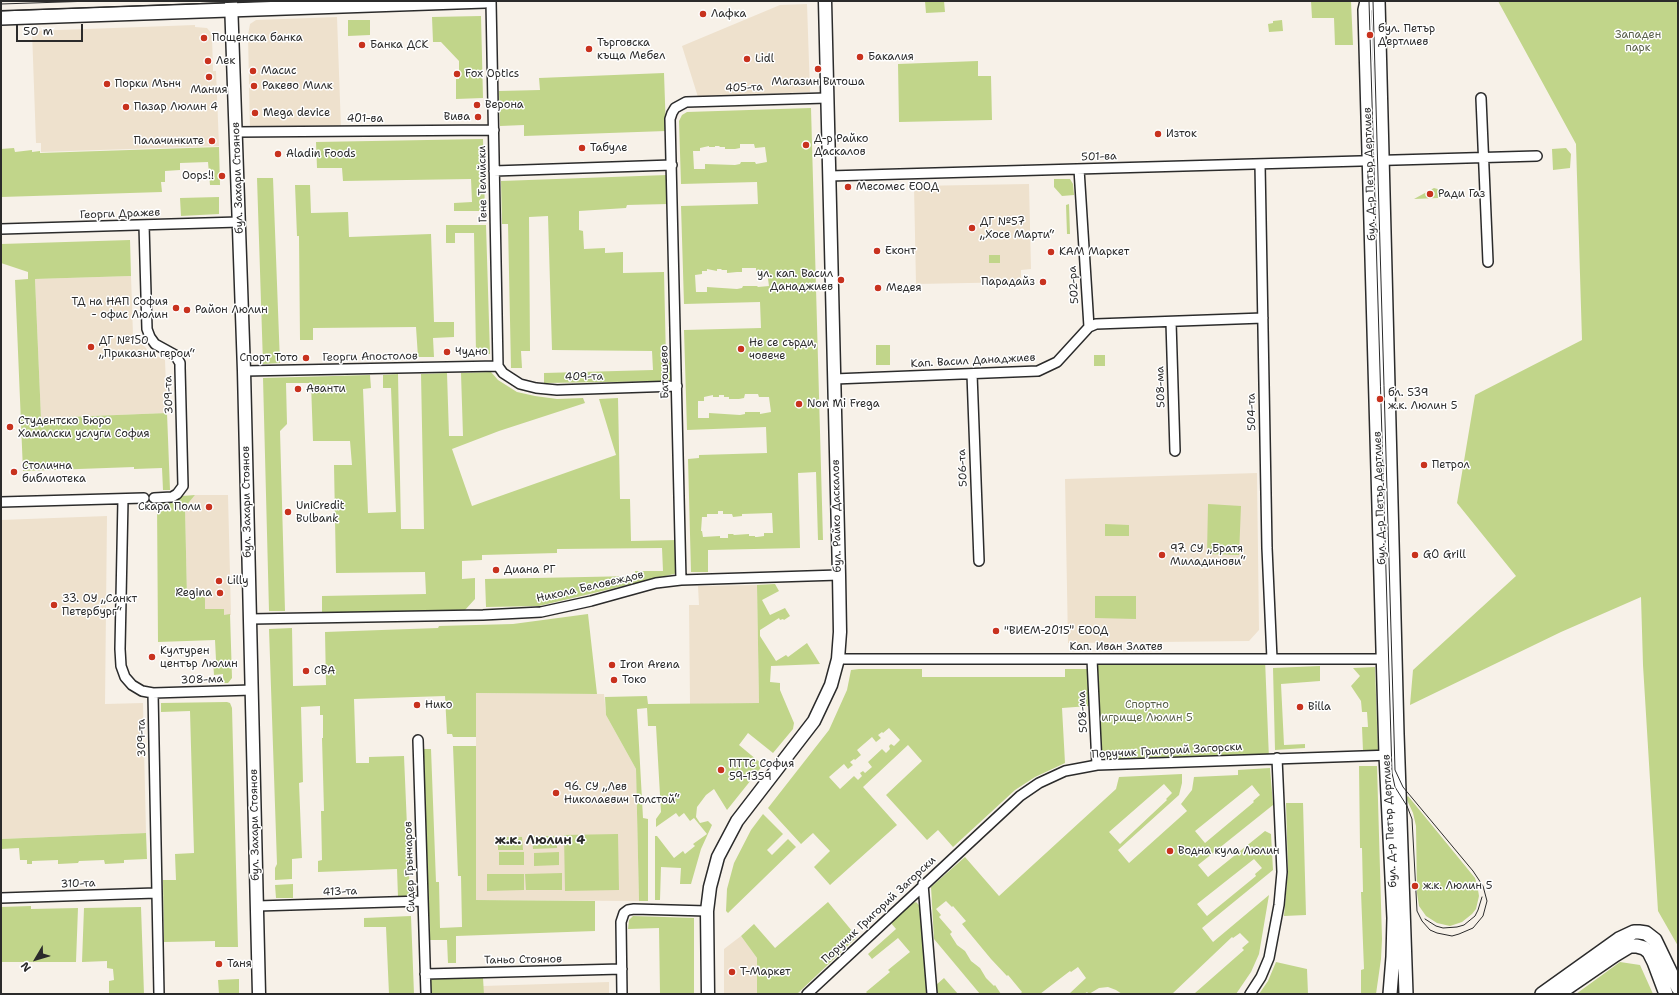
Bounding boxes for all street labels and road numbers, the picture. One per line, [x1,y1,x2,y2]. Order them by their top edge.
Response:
street label: 405-та [725,81,763,95]
street label: бул. Д-р Петър Дертлиев [1361,107,1379,241]
street label: 401-ва [347,112,383,126]
street label: бул. Захари Стоянов [229,122,247,234]
street label: Гене Телийски [476,145,490,223]
street label: 501-ва [1081,150,1117,164]
street label: Георги Дражев [80,206,160,222]
street label: 502-ра [1066,265,1082,305]
street label: Батошево [658,345,672,399]
street label: Георги Апостолов [322,350,418,364]
street label: Кап. Васил Данаджиев [910,351,1036,371]
street label: 508-ма [1154,366,1168,408]
street label: 409-та [565,370,603,384]
street label: 309-та [162,376,176,414]
street label: 504-та [1245,393,1259,431]
street label: бул. Д-р Петър Дертлиев [1371,431,1389,565]
street label: бул. Захари Стоянов [239,446,255,558]
street label: 506-та [955,449,971,487]
street label: бул. Райко Даскалов [829,459,845,573]
street label: Никола Беловеждов [535,568,645,606]
street label: Кап. Иван Златев [1069,640,1163,654]
street label: 308-ма [181,673,223,687]
street label: 508-ма [1075,691,1091,733]
street label: 309-та [135,719,149,757]
street label: Поручик Григорий Загорски [1091,740,1243,762]
street label: бул. Д-р Петър Дертлиев [1380,754,1400,888]
street label: бул. Захари Стоянов [247,769,263,881]
street label: Сидер Грънчаров [402,821,418,913]
street label: Поручик Григорий Загорски [819,854,939,966]
street label: 310-та [60,877,96,891]
street label: 413-та [322,885,358,899]
street label: Таньо Стоянов [484,953,562,967]

